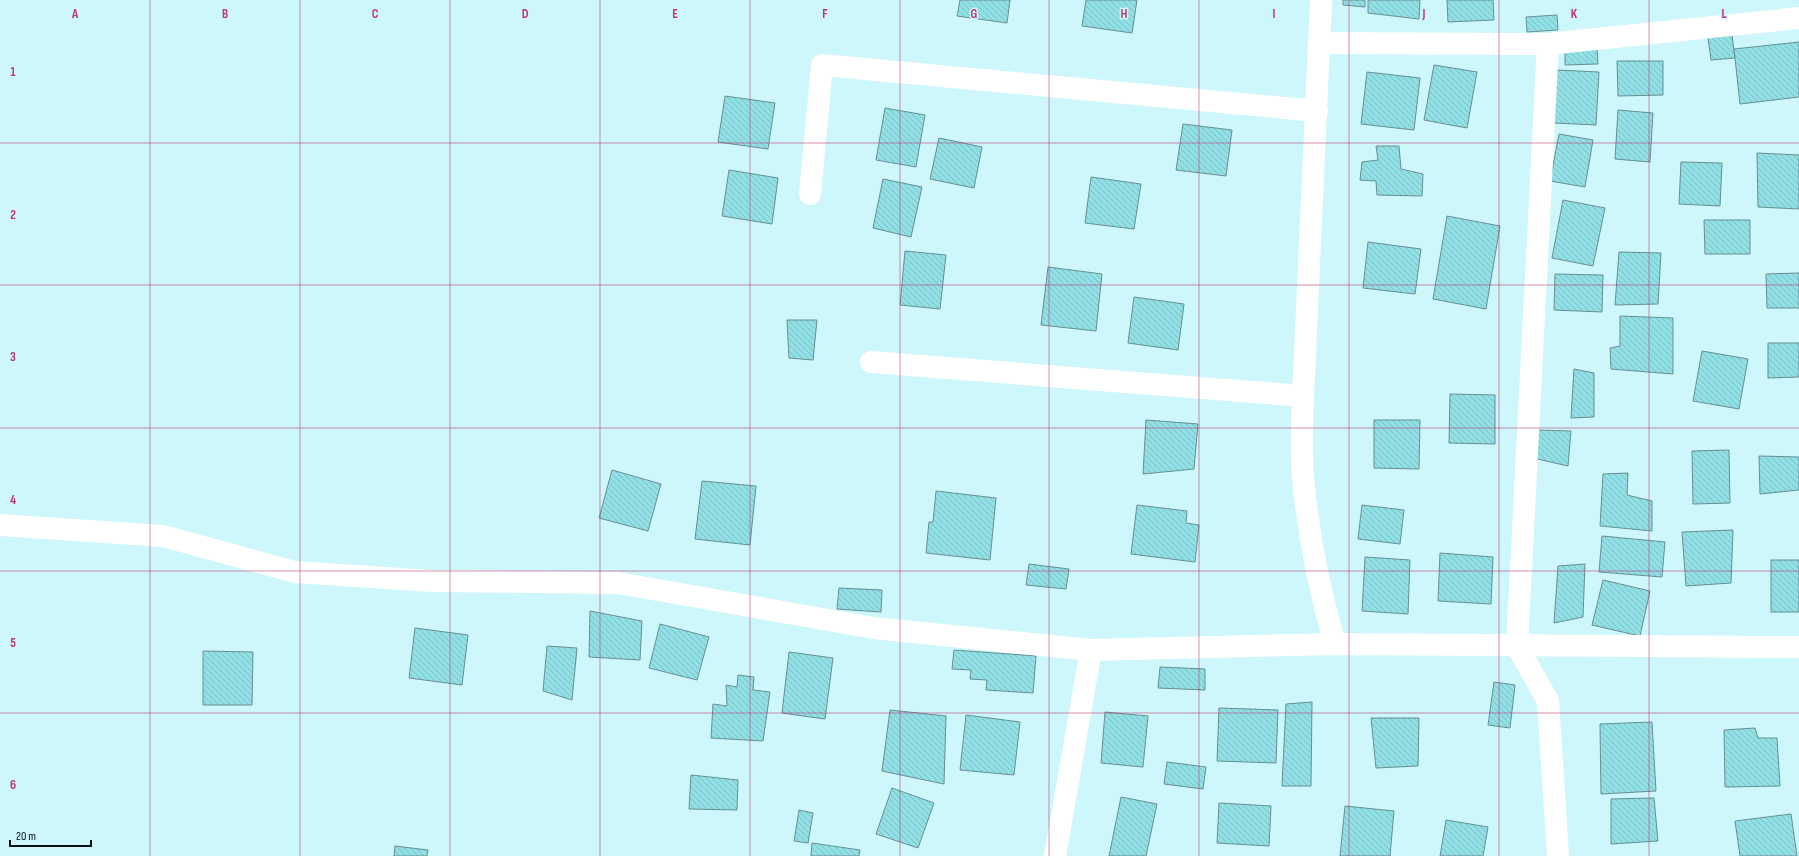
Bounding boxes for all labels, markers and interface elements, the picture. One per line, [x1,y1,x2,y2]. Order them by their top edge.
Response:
text: A [71,6,79,22]
text: B [222,6,228,22]
text: C [372,6,379,22]
text: D [522,6,529,22]
text: E [672,6,678,22]
text: F [822,6,828,22]
text: G [971,6,978,22]
text: H [1121,6,1128,22]
text: I [1273,6,1276,22]
text: J [1422,6,1426,22]
text: K [1571,6,1578,22]
text: L [1721,6,1727,22]
text: 1 [10,64,16,80]
text: 2 [10,207,16,223]
text: 3 [10,349,16,365]
text: 4 [10,492,16,508]
text: 5 [10,635,16,651]
text: 6 [10,777,16,793]
scale bar [10,822,91,848]
text: 20 m [16,829,36,844]

